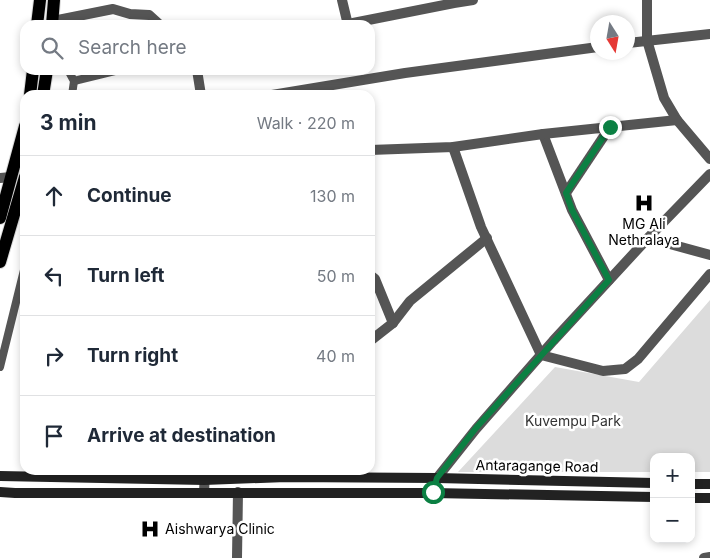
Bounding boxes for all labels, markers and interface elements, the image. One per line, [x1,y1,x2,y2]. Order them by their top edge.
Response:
north arrow [590,15,635,60]
search box [20,20,375,75]
icon: search [38,34,66,62]
text: Search here [78,36,187,59]
text: 3 min [40,110,96,135]
text: Walk · 220 m [257,113,355,133]
route end [599,116,622,139]
icon: ahead [40,182,68,210]
text: Continue [87,184,172,207]
text: 130 m [310,186,355,206]
hospital icon: MG Ali Nethralaya [633,192,655,214]
place label: MG Ali Nethralaya [608,215,680,248]
icon: left [40,262,68,290]
text: Turn left [87,264,165,287]
text: 50 m [317,266,355,286]
icon: right [40,342,68,370]
text: Turn right [87,344,178,367]
text: 40 m [316,346,355,366]
park label: Kuvempu Park [525,412,621,429]
icon: arrive [40,422,68,450]
text: Arrive at destination [87,424,276,447]
map controls [650,453,695,543]
button: + [650,453,695,498]
street label: Antaragange Road [475,456,599,475]
route start [422,481,445,504]
button: − [650,498,695,543]
hospital icon: Aishwarya Clinic [139,518,161,540]
place label: Aishwarya Clinic [165,520,275,537]

